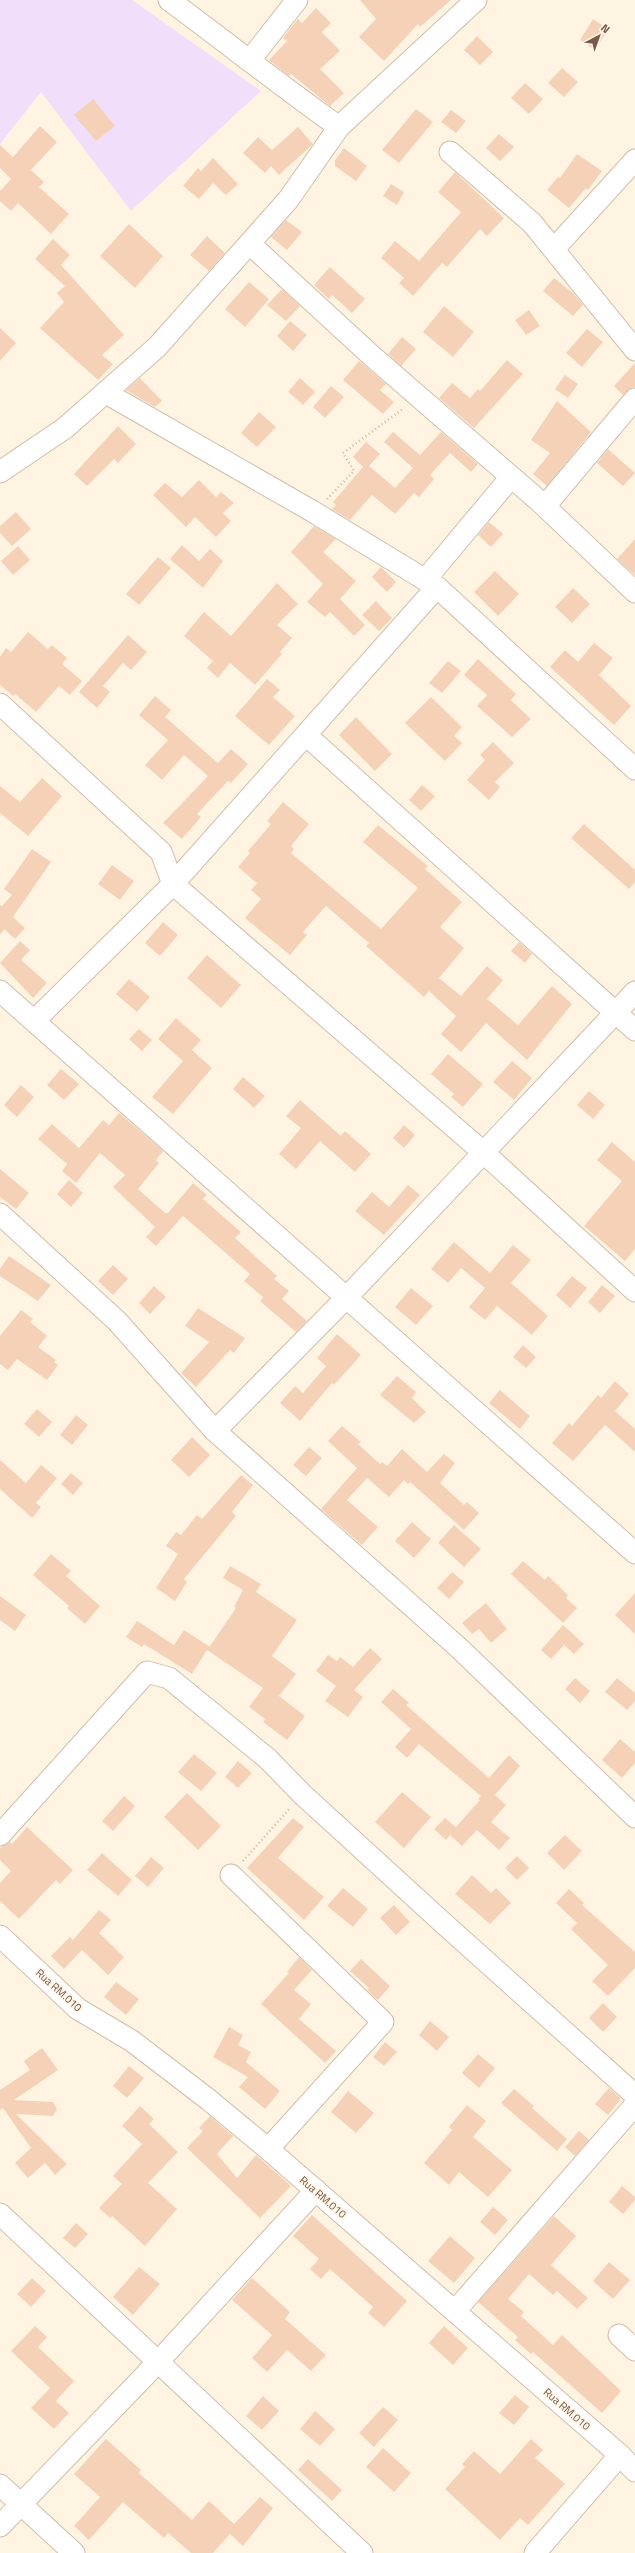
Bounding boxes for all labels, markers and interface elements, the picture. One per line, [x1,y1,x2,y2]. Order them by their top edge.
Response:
north arrow [579,16,619,56]
text: N [597,20,614,37]
street label: Rua RM.010 [32,1965,86,2015]
street label: Rua RM.010 [296,2172,350,2222]
street label: Rua RM.010 [540,2384,594,2434]

